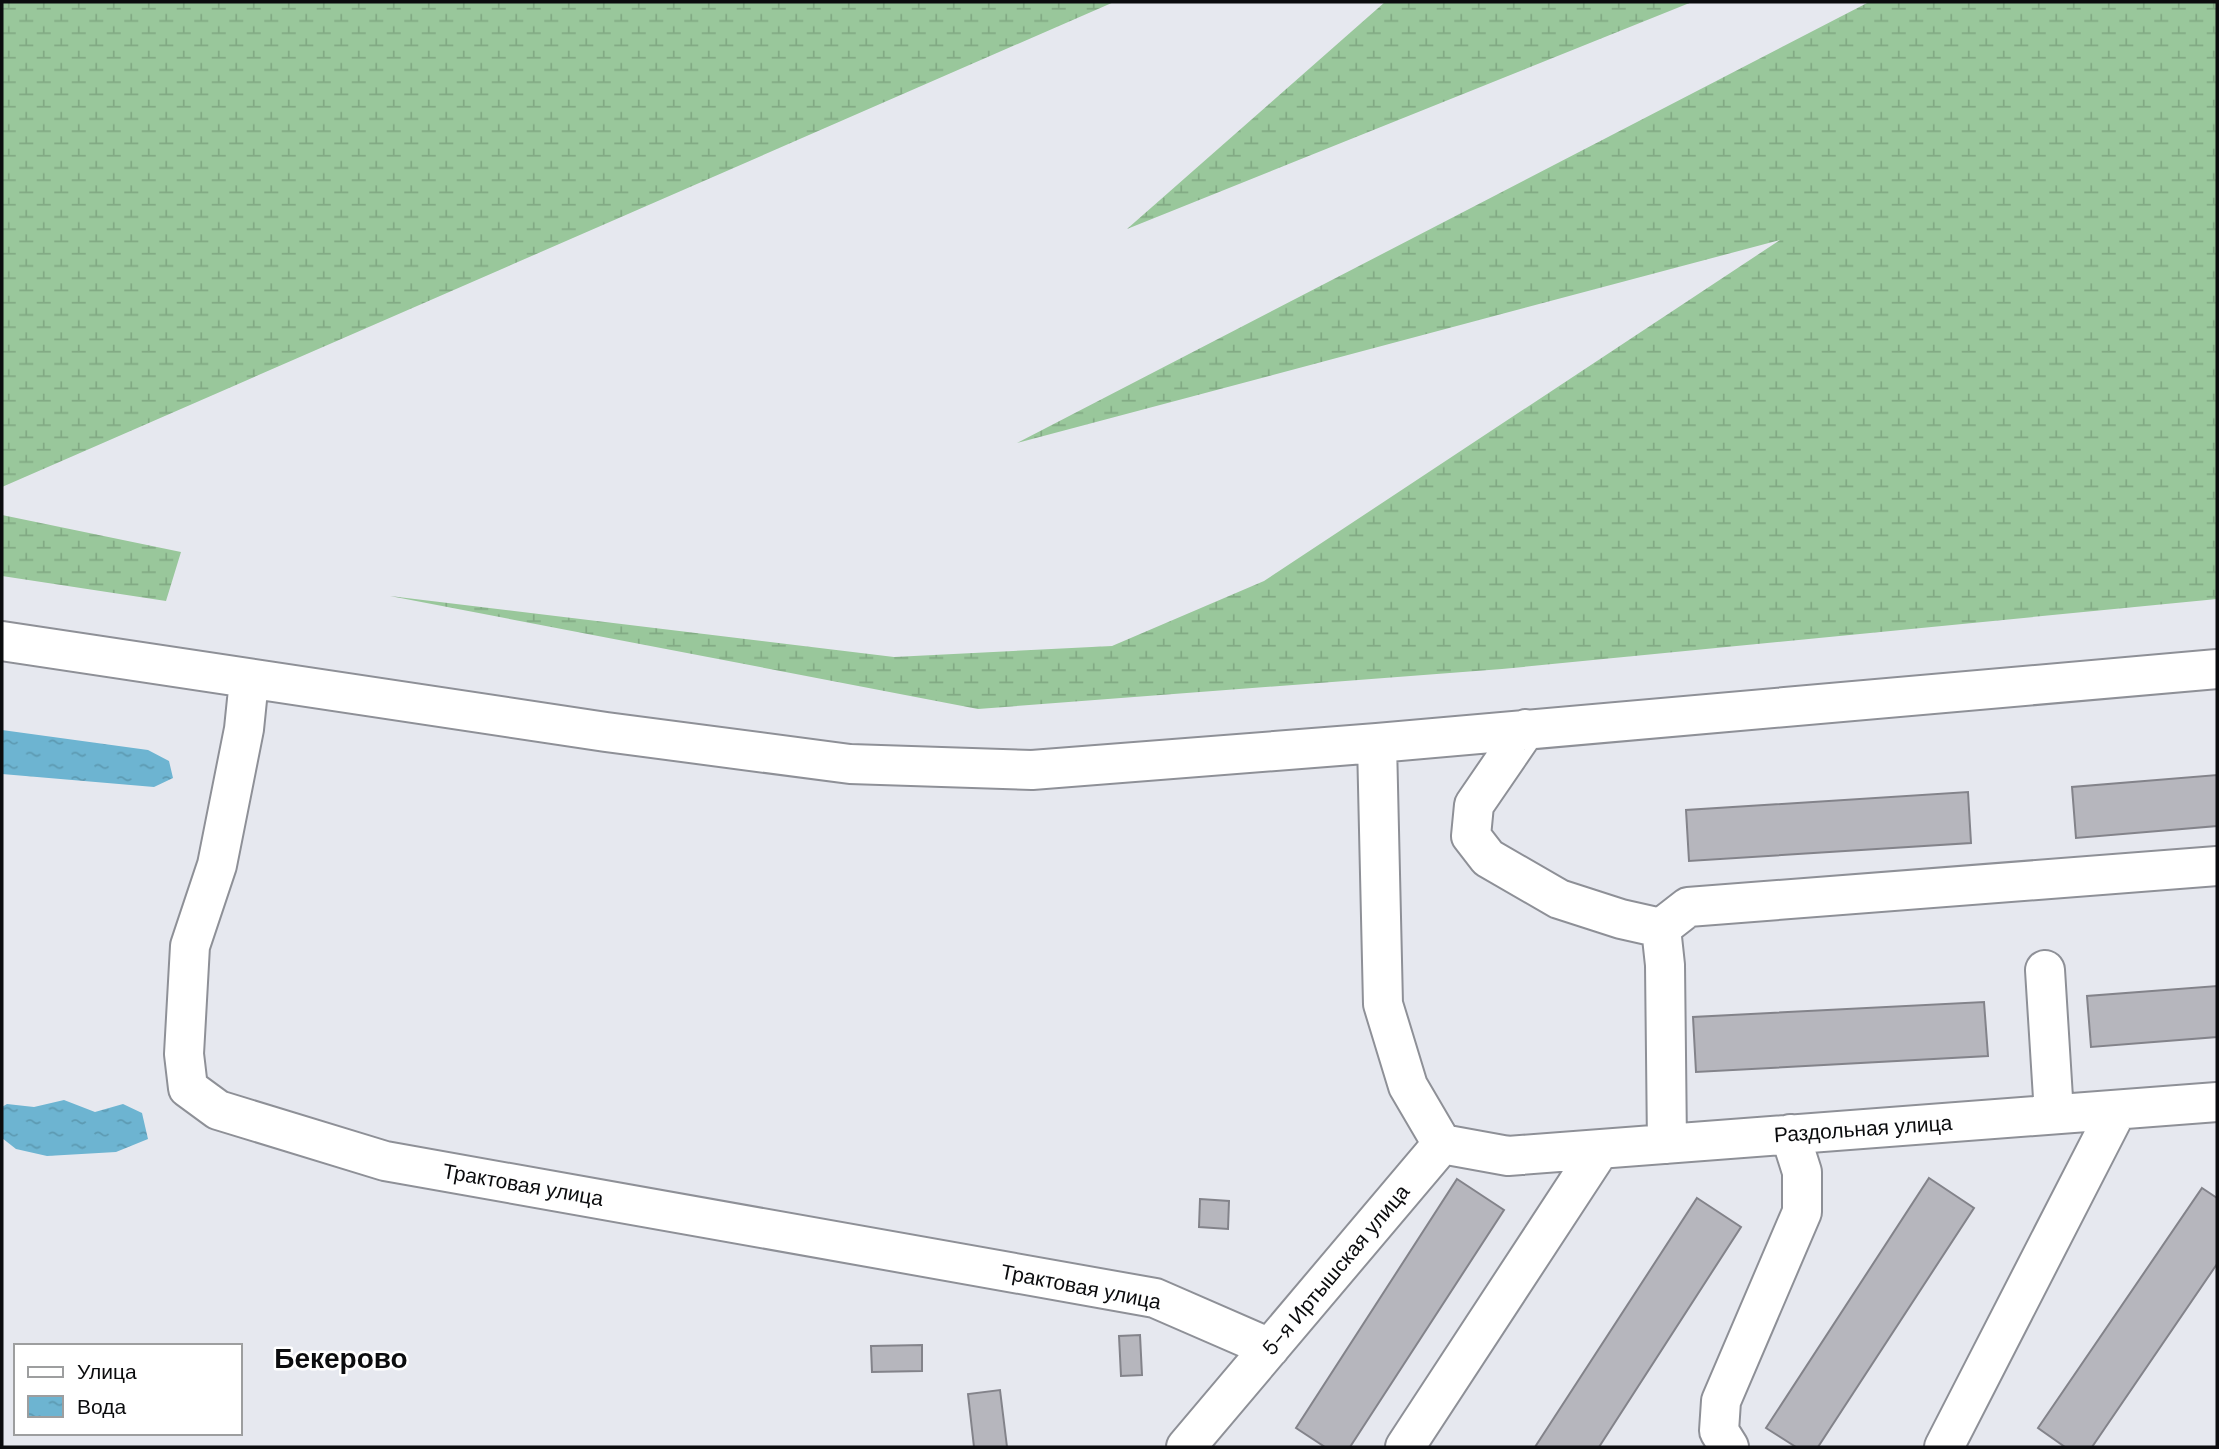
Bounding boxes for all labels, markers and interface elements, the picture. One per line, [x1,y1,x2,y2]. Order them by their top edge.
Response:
street label: Раздольная улица [1773,1109,1953,1149]
street label: Трактовая улица [440,1157,606,1213]
street label: 5-я Иртышская улица [1256,1178,1416,1362]
street label: Трактовая улица [998,1258,1164,1316]
district label: Бекерово [274,1340,408,1377]
legend [14,1344,242,1435]
text: Улица [77,1358,137,1386]
text: Вода [77,1393,126,1421]

